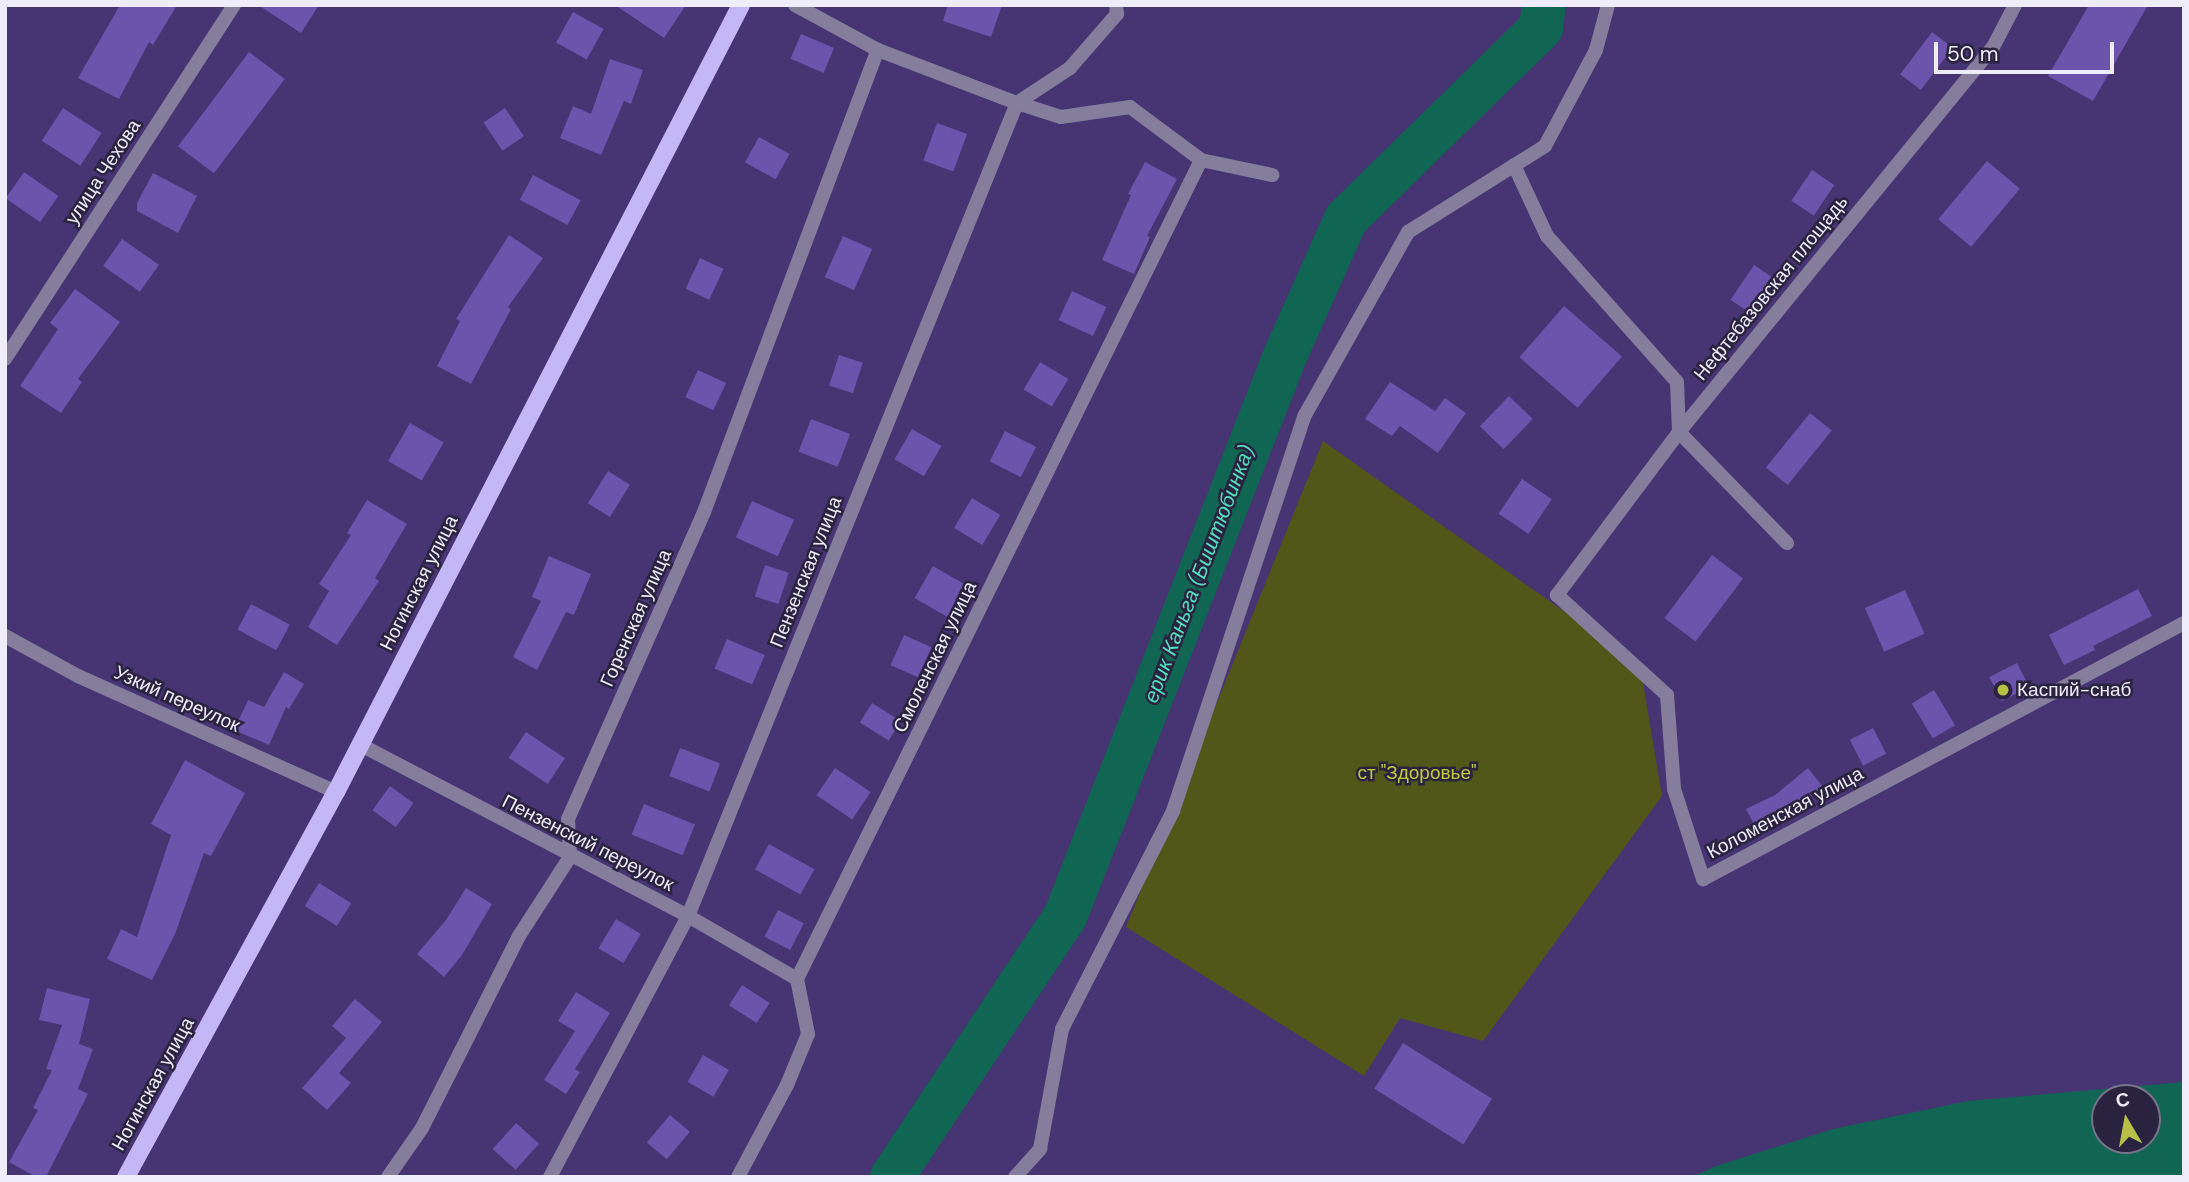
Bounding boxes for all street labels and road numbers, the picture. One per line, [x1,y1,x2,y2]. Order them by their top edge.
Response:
street label: улица Чехова [61,115,145,229]
street label: Нефтебазовская площадь [1689,191,1853,385]
street label: Пензенская улица [765,493,847,651]
street label: Ногинская улица [375,512,463,654]
street label: Горенская улица [596,546,676,690]
street label: Смоленская улица [888,578,982,736]
street label: Узкий переулок [111,661,243,737]
street label: Коломенская улица [1703,762,1867,864]
street label: Пензенский переулок [498,790,678,896]
street label: Ногинская улица [107,1013,199,1155]

